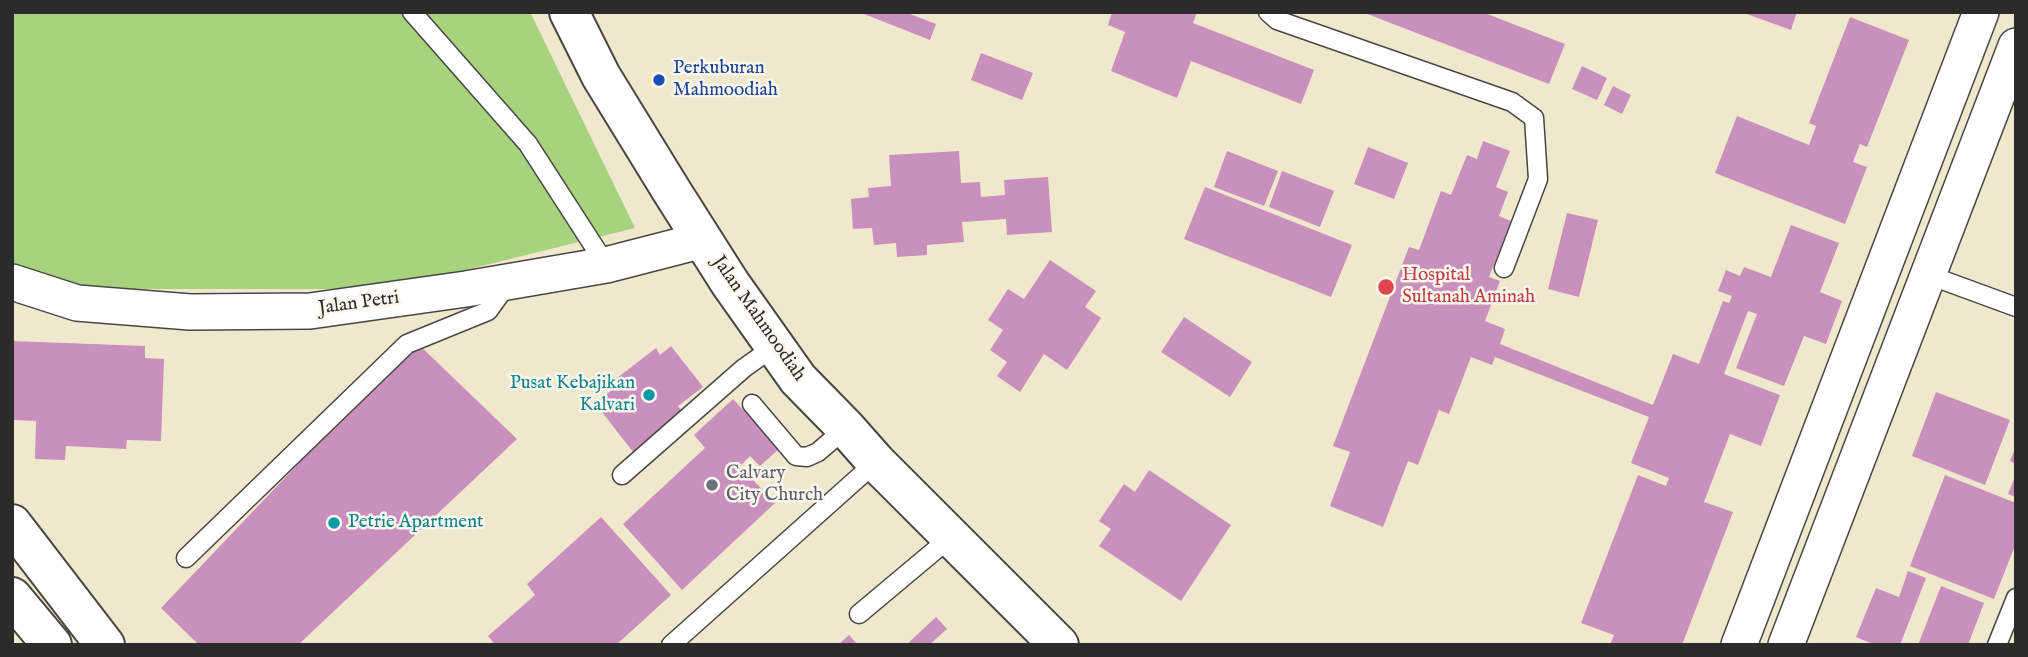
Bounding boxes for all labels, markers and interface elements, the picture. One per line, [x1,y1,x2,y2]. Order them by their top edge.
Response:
place label: Perkuburan Mahmoodiah [673,58,778,102]
marker: Perkuburan Mahmoodiah [651,72,667,88]
street label: Jalan Mahmoodiah [706,252,810,386]
place label: Hospital Sultanah Aminah [1402,265,1535,309]
marker: Hospital Sultanah Aminah [1376,277,1396,297]
street label: Jalan Petri [317,287,401,321]
place label: Pusat Kebajikan Kalvari [510,373,635,417]
marker: Pusat Kebajikan Kalvari [641,387,657,403]
place label: Calvary City Church [726,463,823,507]
marker: Calvary City Church [704,477,720,493]
place label: Petrie Apartment [348,512,484,534]
marker: Petrie Apartment [326,515,342,531]

